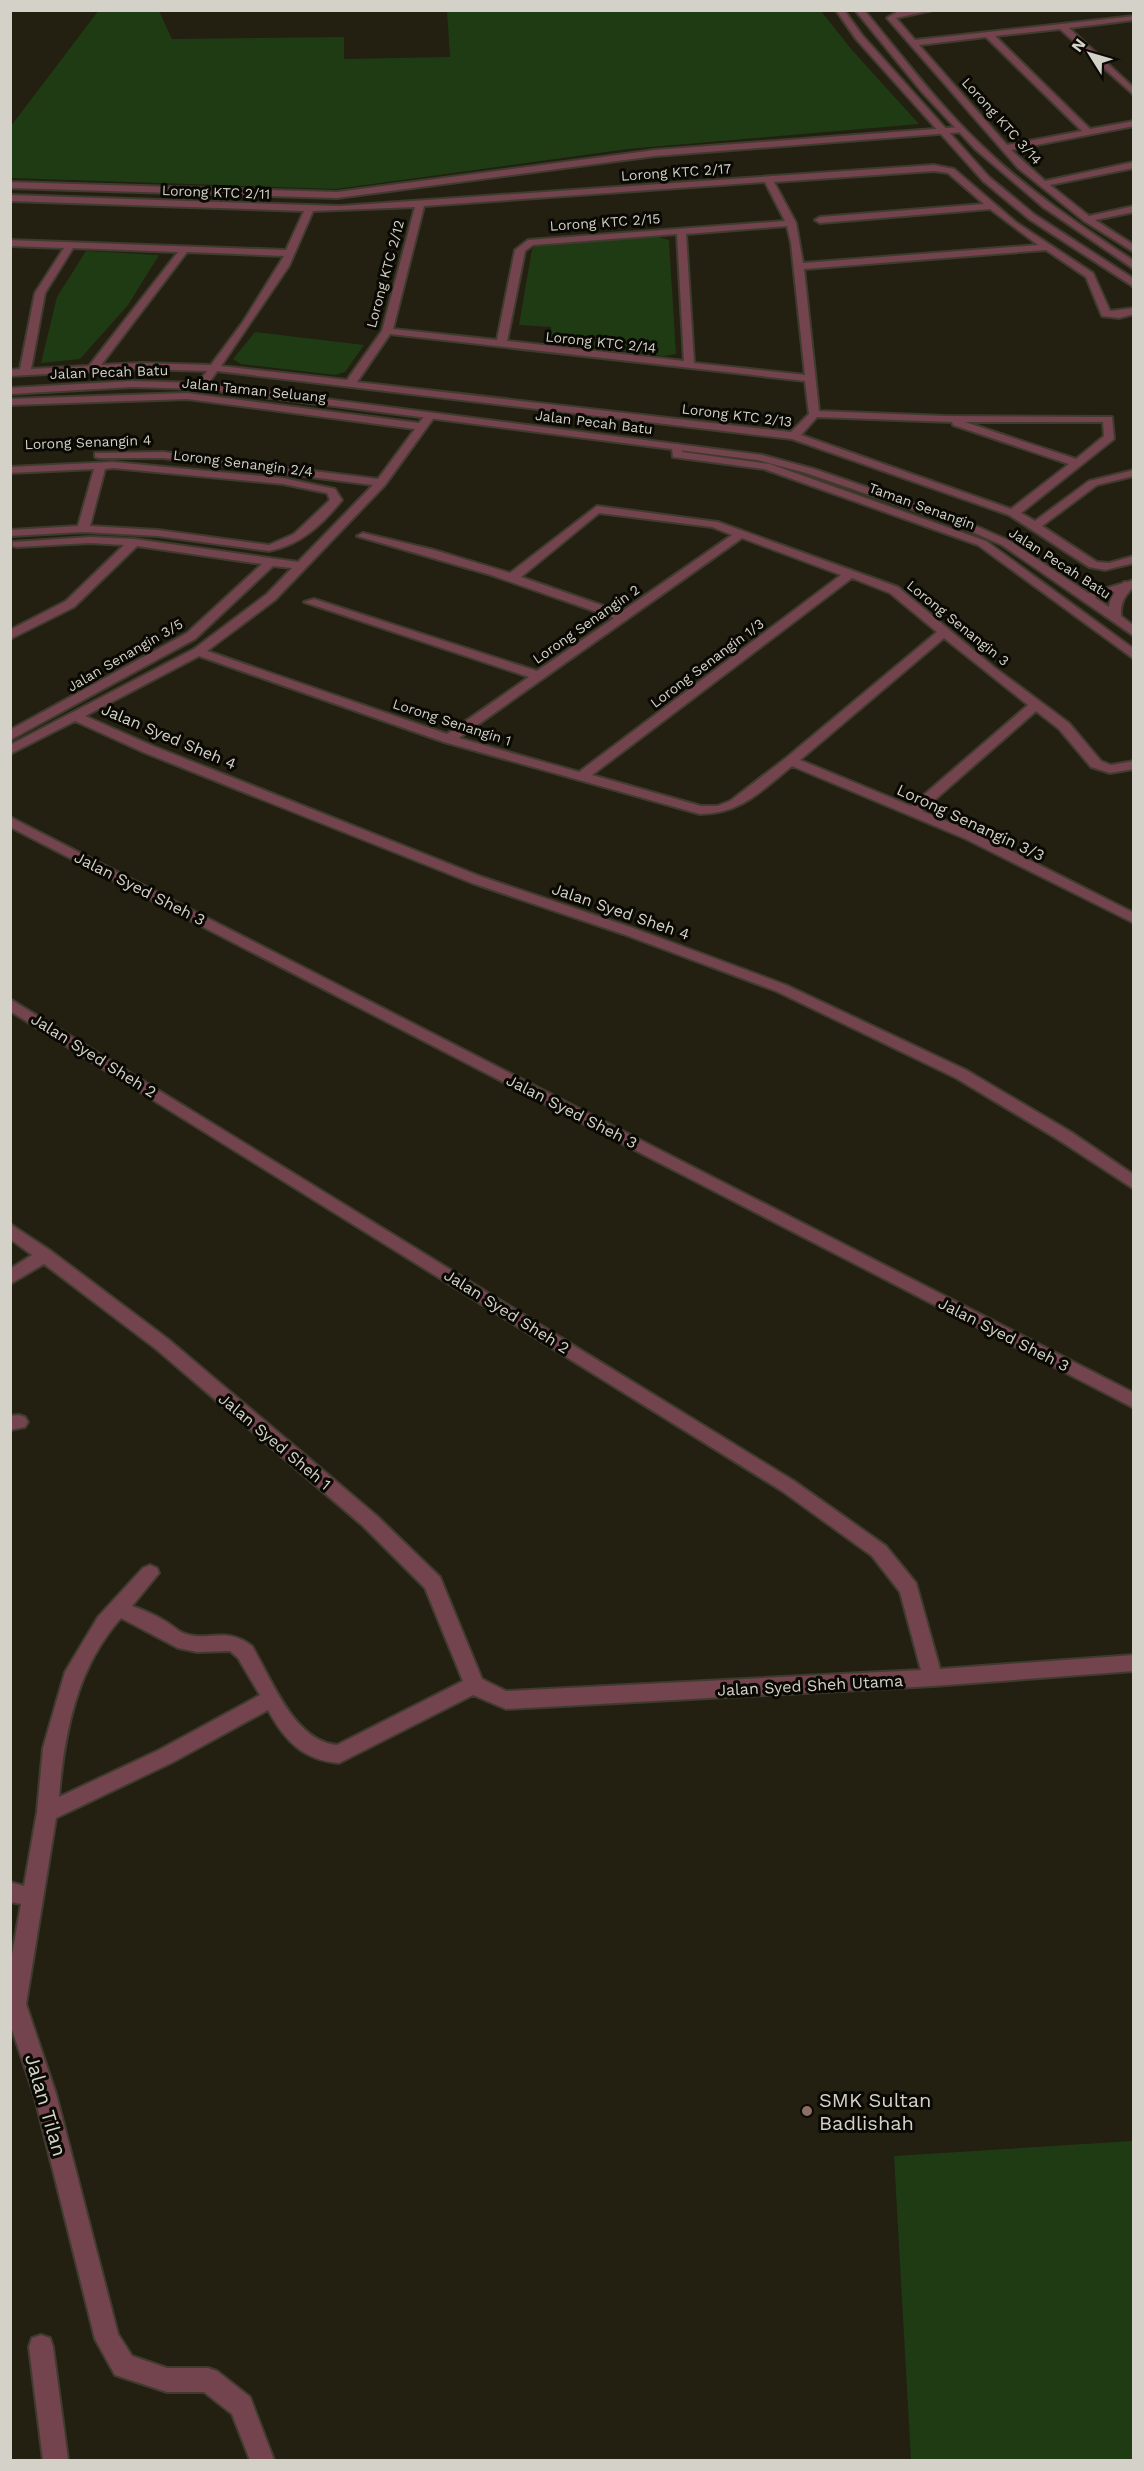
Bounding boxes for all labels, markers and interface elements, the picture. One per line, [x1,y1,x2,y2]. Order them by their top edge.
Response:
north arrow [1060,24,1120,84]
text: N [1067,35,1090,56]
street label: Lorong KTC 3/14 [959,74,1045,168]
street label: Lorong KTC 2/17 [620,160,732,184]
street label: Lorong KTC 2/11 [162,182,270,202]
street label: Lorong KTC 2/15 [549,210,661,234]
street label: Lorong KTC 2/12 [363,218,407,330]
street label: Lorong KTC 2/14 [545,328,657,356]
street label: Jalan Pecah Batu [50,362,168,382]
street label: Jalan Taman Seluang [181,374,327,406]
street label: Lorong KTC 2/13 [681,400,793,430]
street label: Jalan Pecah Batu [534,407,654,437]
street label: Lorong Senangin 4 [24,432,152,452]
street label: Lorong Senangin 2/4 [172,446,314,480]
street label: Taman Senangin [867,479,977,533]
street label: Jalan Pecah Batu [1006,524,1114,602]
street label: Lorong Senangin 3 [904,577,1012,669]
street label: Lorong Senangin 2 [530,581,642,667]
street label: Jalan Senangin 3/5 [64,615,186,695]
street label: Lorong Senangin 1/3 [647,615,767,711]
street label: Lorong Senangin 1 [391,695,513,749]
street label: Jalan Syed Sheh 4 [99,699,239,774]
street label: Lorong Senangin 3/3 [894,780,1048,865]
street label: Jalan Syed Sheh 3 [71,847,208,930]
street label: Jalan Syed Sheh 4 [549,879,692,944]
street label: Jalan Syed Sheh 2 [28,1009,160,1102]
street label: Jalan Syed Sheh 3 [503,1070,640,1153]
street label: Jalan Syed Sheh 2 [441,1265,573,1358]
street label: Jalan Syed Sheh 3 [935,1293,1072,1376]
street label: Jalan Syed Sheh 1 [215,1389,335,1494]
street label: Jalan Syed Sheh Utama [717,1671,903,1700]
street label: Jalan Tilan [20,2051,72,2159]
place label: SMK Sultan Badlishah [819,2088,931,2135]
marker: SMK Sultan Badlishah [800,2104,814,2118]

